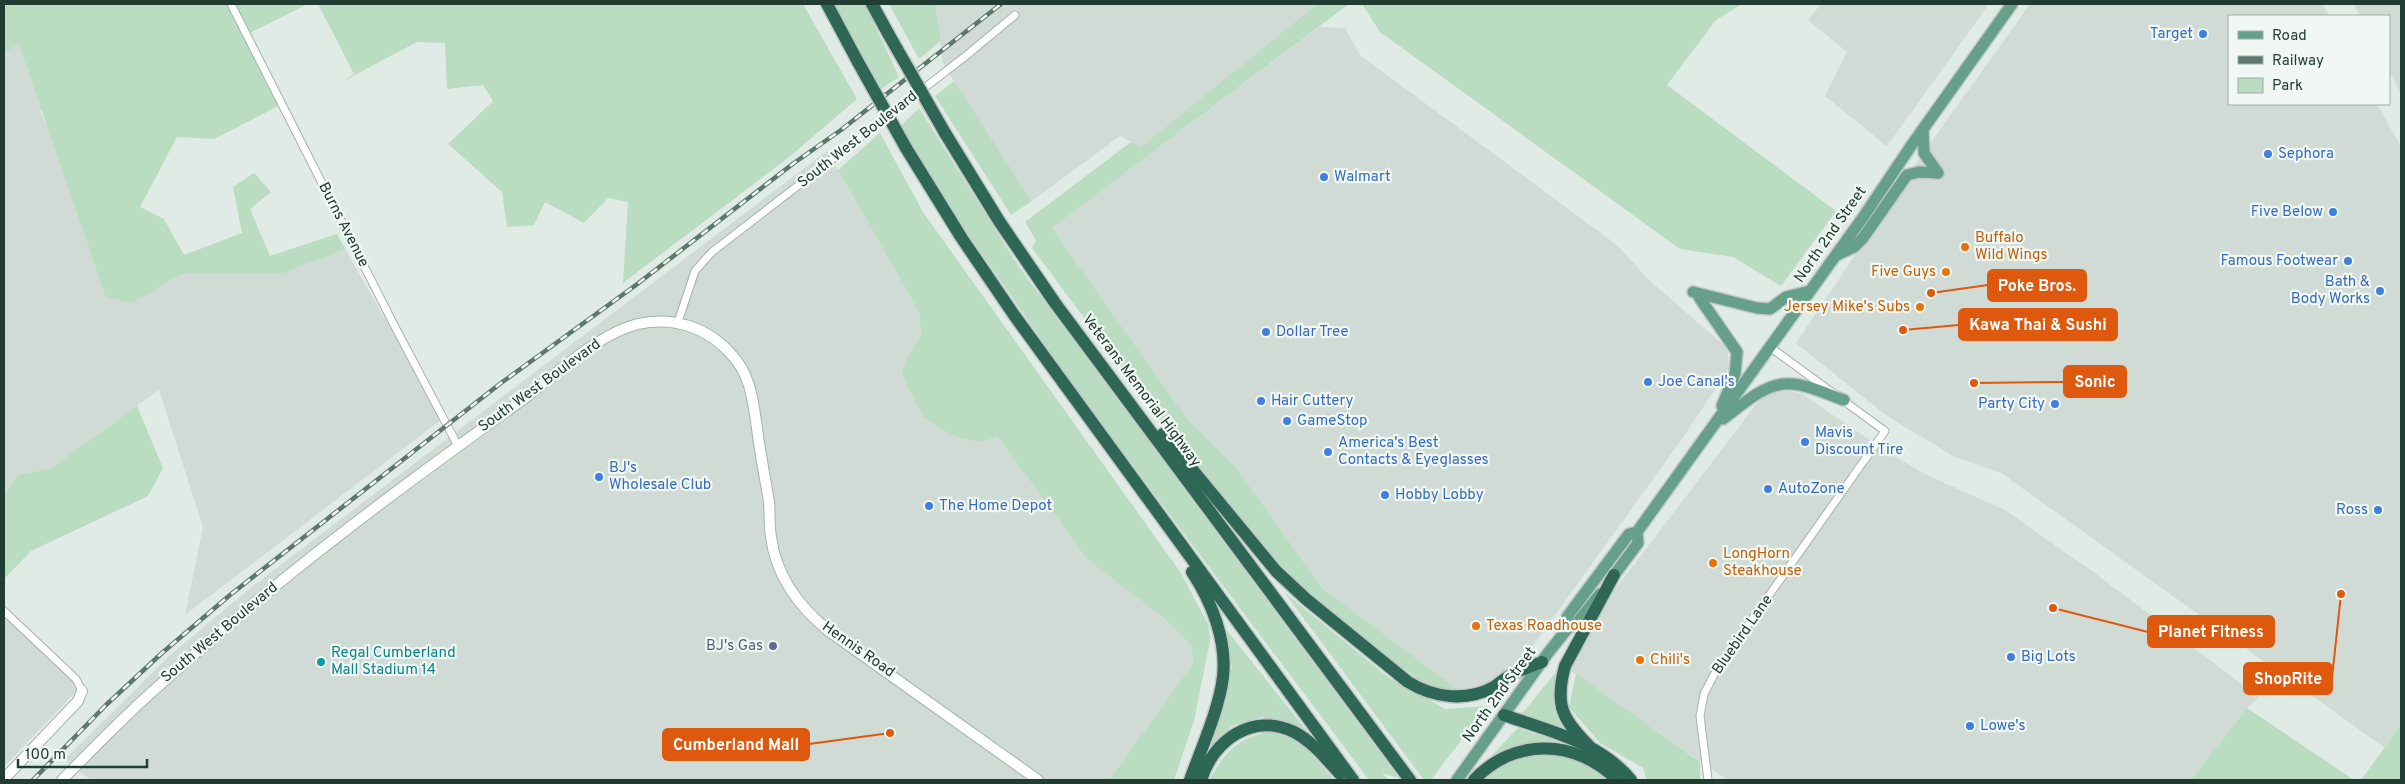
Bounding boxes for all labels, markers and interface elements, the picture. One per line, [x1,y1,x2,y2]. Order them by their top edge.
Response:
legend [2228,15,2390,105]
place label: Target [2150,25,2193,44]
text: Road [2272,27,2307,46]
marker: Target [2197,28,2209,40]
text: Railway [2272,52,2324,71]
text: Park [2272,77,2303,96]
street label: South West Boulevard [794,87,922,193]
place label: Sephora [2278,145,2334,164]
marker: Sephora [2262,148,2274,160]
place label: Walmart [1334,168,1391,187]
marker: Walmart [1318,171,1330,183]
street label: Burns Avenue [313,179,373,271]
street label: North 2nd Street [1791,183,1871,287]
place label: Five Below [2251,203,2323,222]
marker: Five Below [2327,206,2339,218]
place label: Buffalo Wild Wings [1975,229,2048,265]
marker: Buffalo Wild Wings [1959,241,1971,253]
place label: Famous Footwear [2220,252,2338,271]
marker: Famous Footwear [2342,255,2354,267]
place label: Five Guys [1871,263,1936,282]
marker: Five Guys [1940,266,1952,278]
callout: Poke Bros. [1988,270,2086,301]
place label: Bath & Body Works [2291,273,2370,309]
text: Poke Bros. [1998,277,2076,297]
marker: Bath & Body Works [2374,285,2386,297]
place label: Jersey Mike's Subs [1784,298,1910,317]
marker: Jersey Mike's Subs [1914,301,1926,313]
callout: Kawa Thai & Sushi [1959,309,2117,340]
street label: Veterans Memorial Highway [1077,311,1205,471]
text: Kawa Thai & Sushi [1969,316,2107,336]
place label: Dollar Tree [1276,323,1348,342]
marker: Dollar Tree [1260,326,1272,338]
street label: South West Boulevard [475,335,605,437]
callout: Sonic [2064,366,2126,397]
place label: Joe Canal's [1658,373,1735,392]
text: Sonic [2074,373,2116,393]
marker: Joe Canal's [1642,376,1654,388]
place label: Hair Cuttery [1271,392,1353,411]
marker: Hair Cuttery [1255,395,1267,407]
place label: Party City [1978,395,2045,414]
marker: Party City [2049,398,2061,410]
place label: GameStop [1297,412,1368,431]
marker: GameStop [1281,415,1293,427]
place label: Mavis Discount Tire [1815,424,1903,460]
place label: America's Best Contacts & Eyeglasses [1338,434,1489,470]
marker: Mavis Discount Tire [1799,436,1811,448]
marker: America's Best Contacts & Eyeglasses [1322,446,1334,458]
place label: BJ's Wholesale Club [609,459,711,495]
marker: BJ's Wholesale Club [593,471,605,483]
place label: AutoZone [1778,480,1845,499]
marker: AutoZone [1762,483,1774,495]
place label: Hobby Lobby [1395,486,1484,505]
marker: Hobby Lobby [1379,489,1391,501]
place label: The Home Depot [939,497,1052,516]
marker: The Home Depot [923,500,935,512]
place label: Ross [2336,501,2368,520]
marker: Ross [2372,504,2384,516]
place label: LongHorn Steakhouse [1723,545,1802,581]
marker: LongHorn Steakhouse [1707,557,1719,569]
street label: South West Boulevard [158,579,282,687]
street label: Bluebird Lane [1709,591,1777,679]
callout: Planet Fitness [2148,616,2274,647]
place label: Texas Roadhouse [1486,617,1602,636]
street label: Hennis Road [818,618,898,682]
marker: Texas Roadhouse [1470,620,1482,632]
text: Planet Fitness [2158,623,2264,643]
place label: BJ's Gas [706,637,763,656]
marker: BJ's Gas [767,640,779,652]
place label: Regal Cumberland Mall Stadium 14 [331,644,456,680]
street label: North 2nd Street [1459,644,1541,746]
place label: Big Lots [2021,648,2076,667]
place label: Chili's [1650,651,1690,670]
marker: Big Lots [2005,651,2017,663]
marker: Chili's [1634,654,1646,666]
marker: Regal Cumberland Mall Stadium 14 [315,656,327,668]
callout: ShopRite [2244,663,2332,694]
text: ShopRite [2254,670,2322,690]
place label: Lowe's [1980,717,2026,736]
marker: Lowe's [1964,720,1976,732]
callout: Cumberland Mall [663,729,809,760]
scale bar [18,736,146,768]
text: Cumberland Mall [673,736,799,756]
text: 100 m [25,746,66,765]

